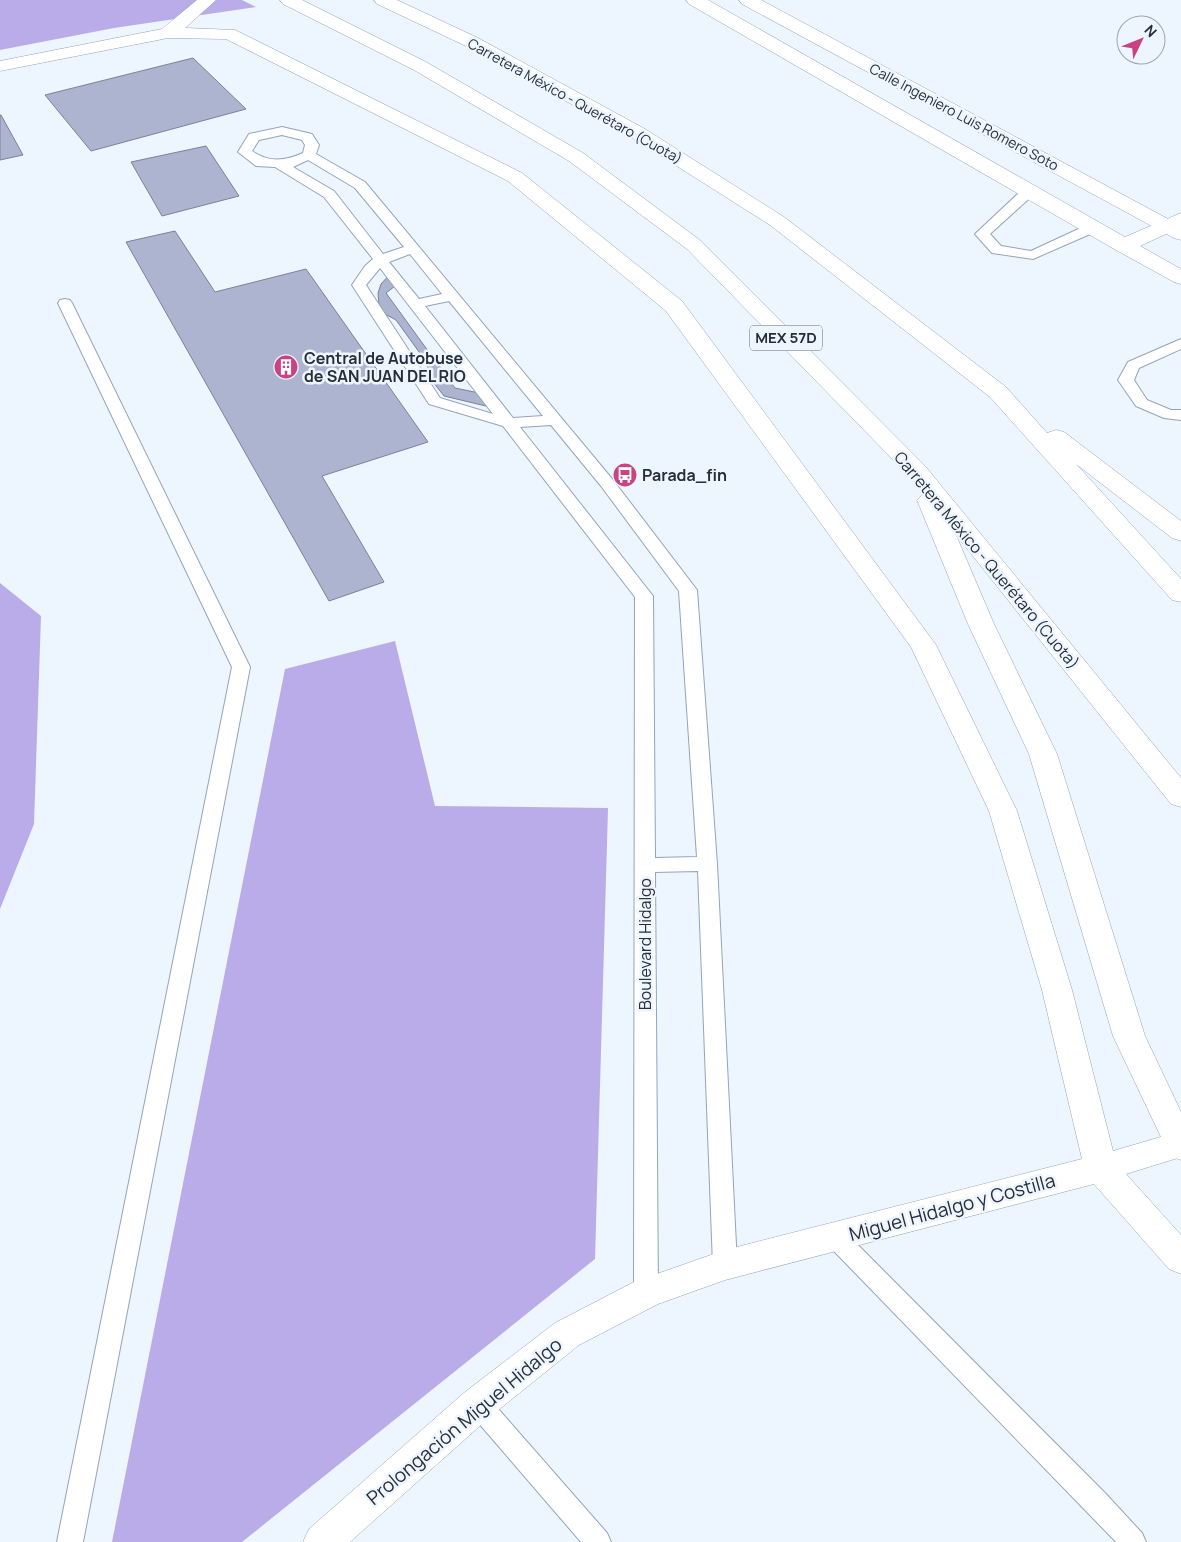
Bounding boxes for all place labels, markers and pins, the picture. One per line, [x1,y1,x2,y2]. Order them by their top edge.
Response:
place label: Central de Autobuse de SAN JUAN DEL RIO [304,347,466,387]
building icon: Central de Autobuse de SAN JUAN DEL RIO [273,354,299,380]
bus stop icon: Parada_fin [612,462,638,488]
place label: Parada_fin [642,464,727,486]

